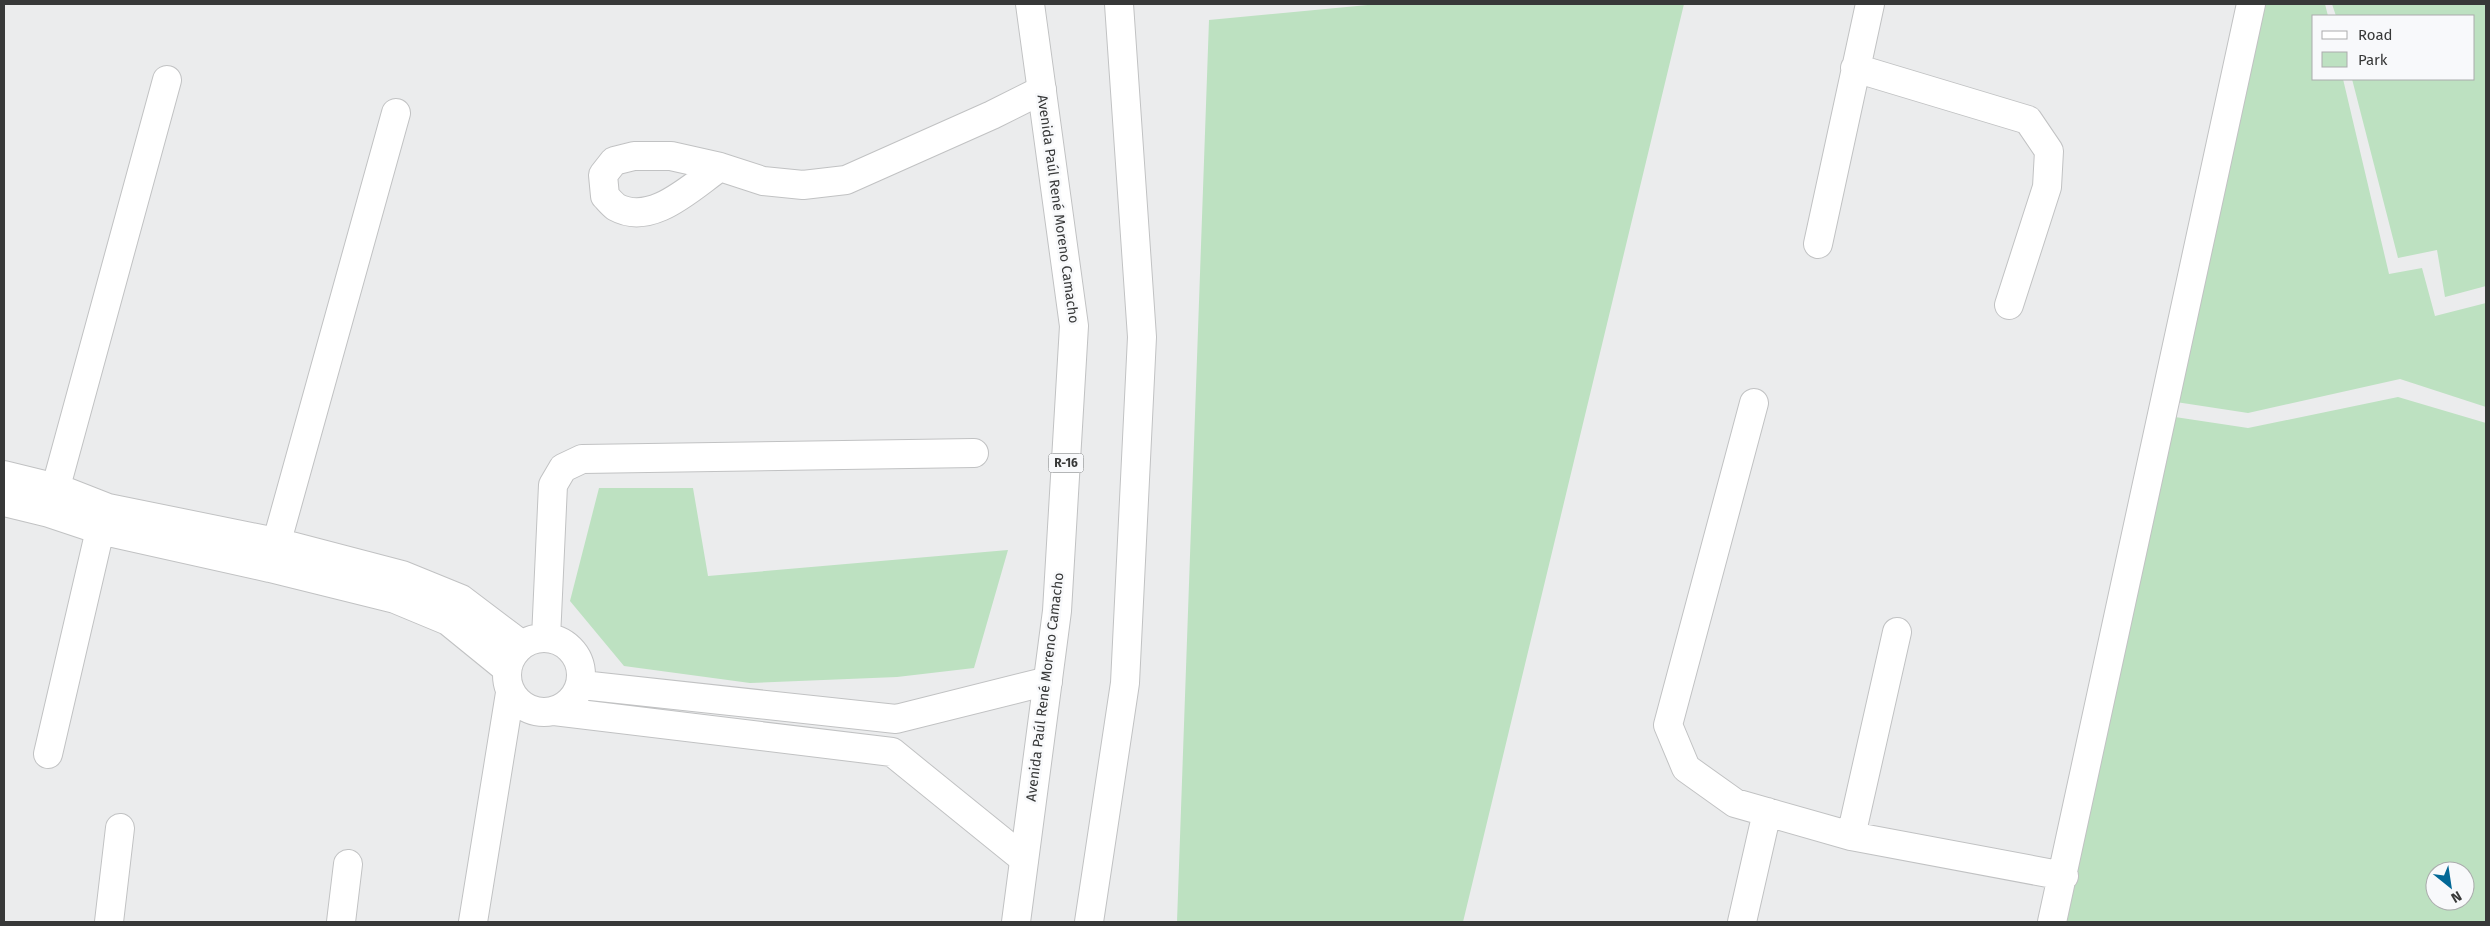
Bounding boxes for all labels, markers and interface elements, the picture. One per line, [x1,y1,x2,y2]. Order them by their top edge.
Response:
legend [2312,15,2475,80]
text: Road [2358,26,2393,44]
text: Park [2358,51,2388,69]
street label: Avenida Paúl René Moreno Camacho [1034,94,1082,324]
road number: R-16 [1048,453,1084,472]
street label: Avenida Paúl René Moreno Camacho [1023,572,1067,802]
north arrow [2425,861,2475,911]
text: N [2448,887,2465,907]

